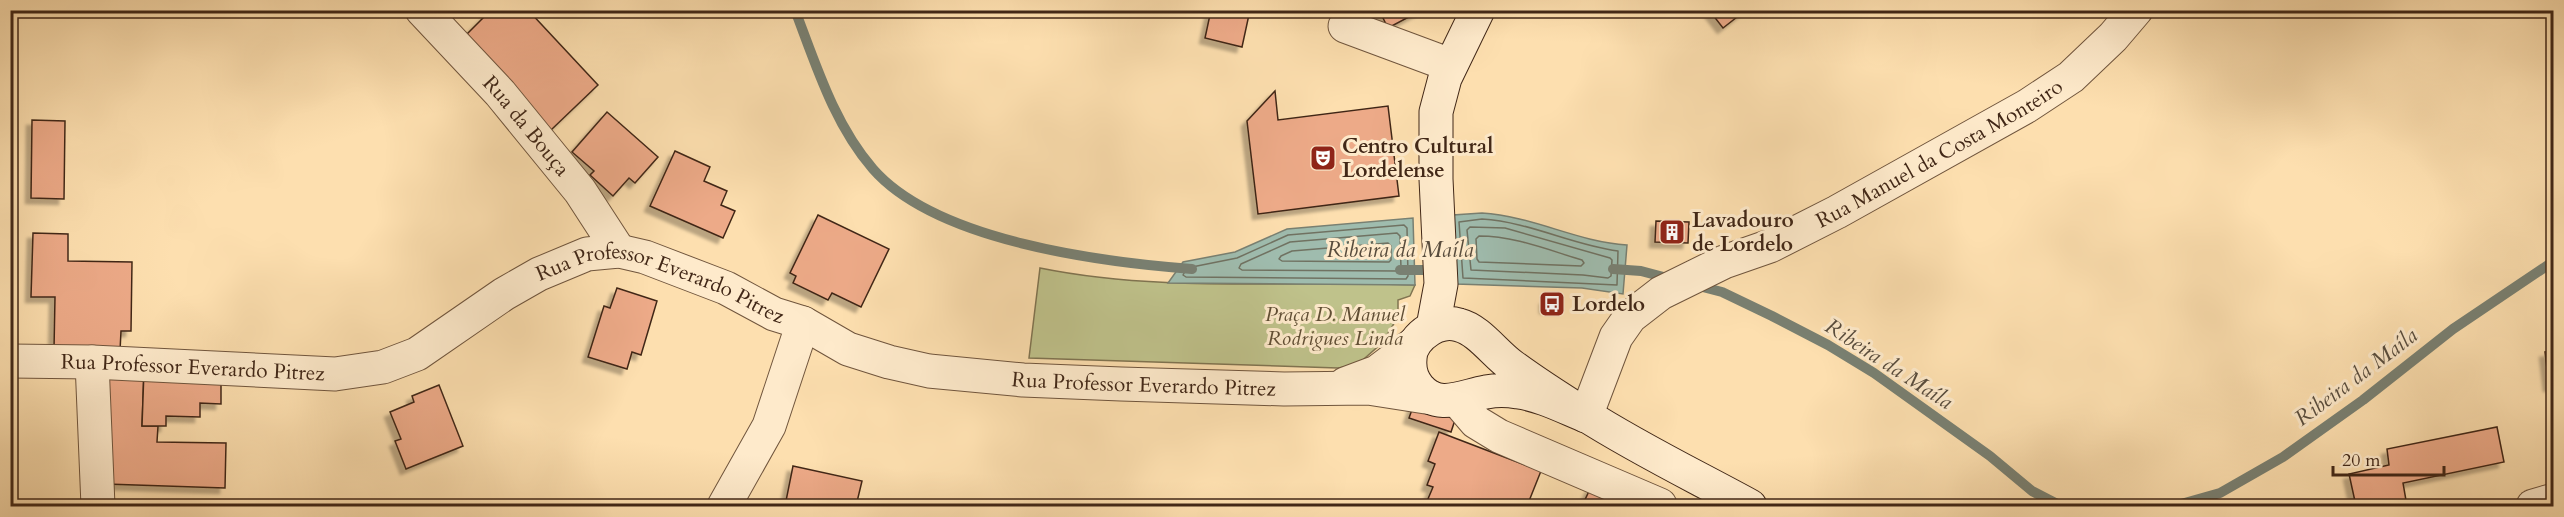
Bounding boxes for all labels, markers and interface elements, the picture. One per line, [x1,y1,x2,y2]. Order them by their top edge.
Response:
street label: Rua da Bouça [476,69,577,182]
street label: Rua Manuel da Costa Monteiro [1811,72,2068,235]
place label: Centro Cultural Lordelense [1342,132,1493,185]
theatre icon: Centro Cultural Lordelense [1308,143,1338,173]
place label: Lavadouro de Lordelo [1692,206,1794,259]
building icon: Lavadouro de Lordelo [1657,217,1687,247]
water label: Ribeira da Maíla [1326,235,1474,265]
street label: Rua Professor Everardo Pitrez [531,236,788,331]
bus stop icon: Lordelo [1537,289,1567,319]
place label: Lordelo [1572,290,1645,319]
park label: Praça D. Manuel Rodrigues Linda [1265,300,1406,353]
water label: Ribeira da Maíla [1819,311,1959,417]
water label: Ribeira da Maíla [2288,321,2424,433]
street label: Rua Professor Everardo Pitrez [61,347,326,388]
street label: Rua Professor Everardo Pitrez [1010,364,1277,403]
scale bar [2333,439,2444,477]
text: 20 m [2342,448,2381,473]

